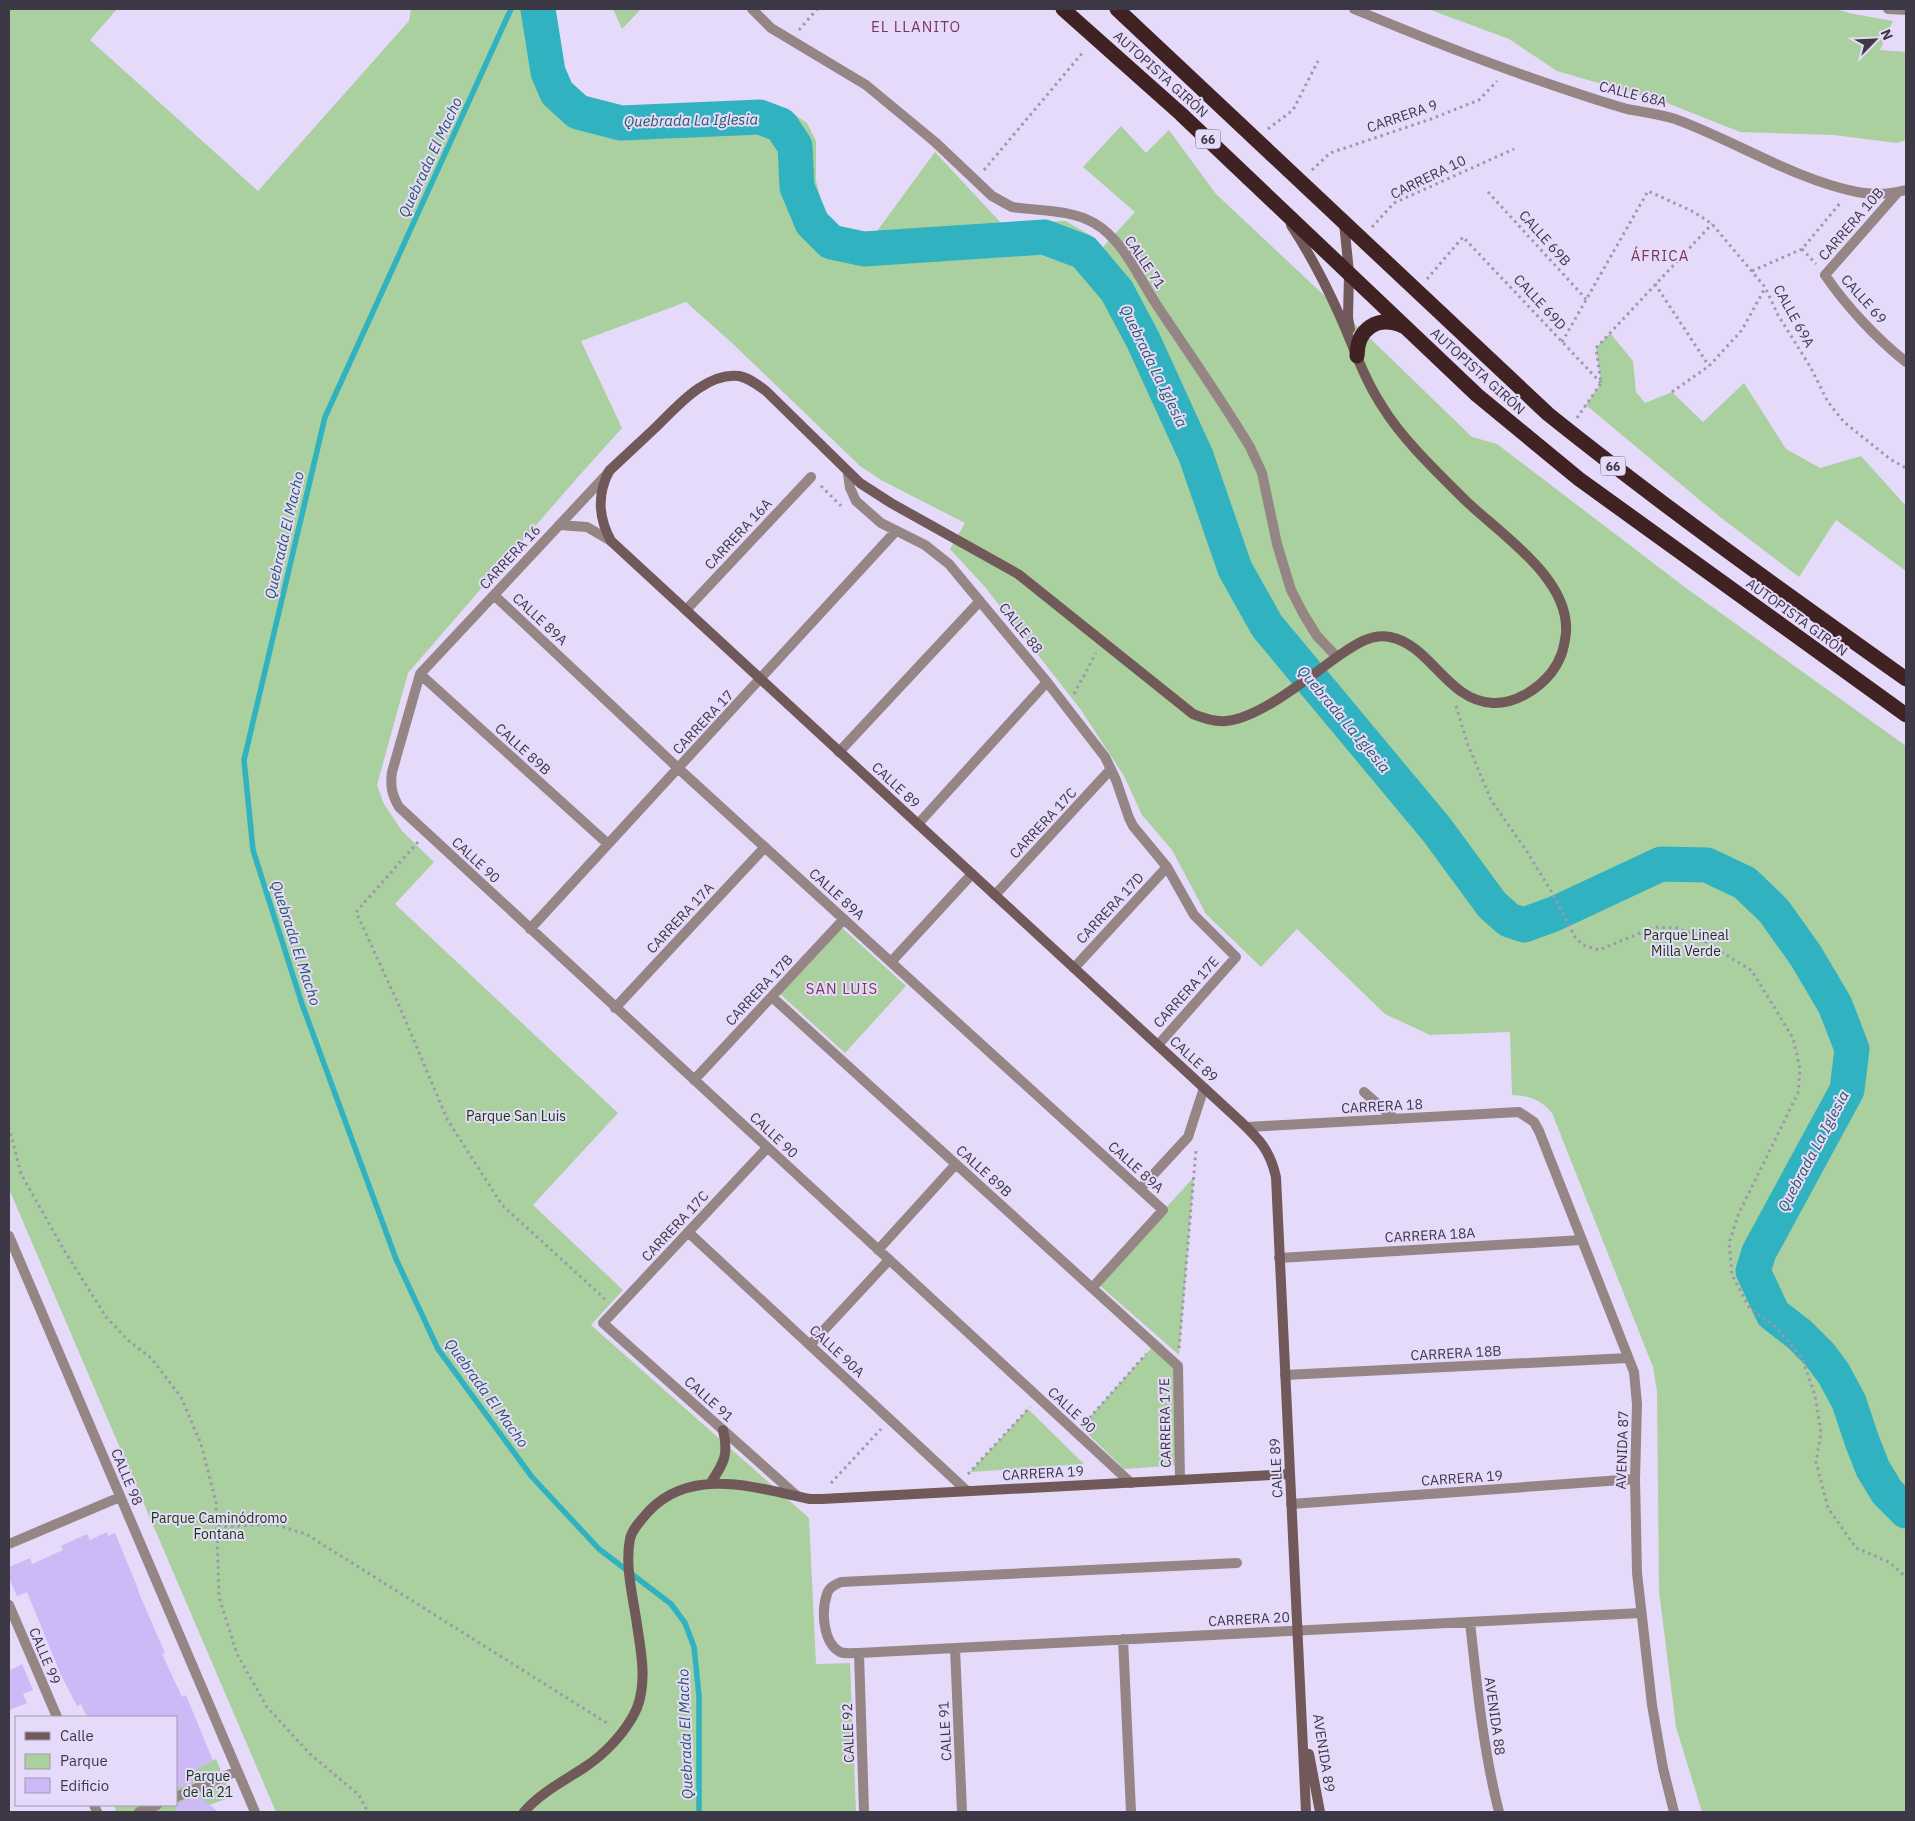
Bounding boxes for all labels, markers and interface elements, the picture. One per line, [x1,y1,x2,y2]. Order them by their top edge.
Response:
north arrow [1850,15,1900,65]
district label: EL LLANITO [871,17,961,36]
street label: AUTOPISTA GIRÓN [1110,26,1213,121]
text: N [1877,26,1897,43]
street label: CALLE 68A [1597,77,1669,111]
water label: Quebrada El Macho [394,94,466,220]
street label: CARRERA 9 [1364,96,1440,136]
water label: Quebrada La Iglesia [624,109,758,131]
road number: 66 [1196,130,1220,148]
street label: CARRERA 10 [1387,151,1469,203]
street label: CARRERA 10B [1814,184,1888,264]
street label: CALLE 69B [1515,206,1575,270]
street label: CALLE 71 [1121,232,1169,292]
district label: ÁFRICA [1631,246,1689,265]
street label: CALLE 69D [1510,270,1570,334]
street label: CALLE 69 [1837,271,1891,327]
street label: CALLE 69A [1769,281,1819,351]
water label: Quebrada La Iglesia [1116,302,1192,431]
street label: AUTOPISTA GIRÓN [1427,323,1530,418]
road number: 66 [1600,456,1626,476]
water label: Quebrada El Macho [260,469,308,601]
street label: CARRERA 16A [700,495,776,573]
street label: CARRERA 16 [476,521,544,593]
street label: AUTOPISTA GIRÓN [1743,573,1852,660]
street label: CALLE 89A [509,589,571,649]
street label: CALLE 88 [995,599,1047,657]
water label: Quebrada La Iglesia [1294,662,1395,777]
street label: CARRERA 17 [669,686,737,758]
street label: CALLE 89B [491,719,555,779]
street label: CALLE 89 [868,758,924,812]
street label: CARRERA 17C [1006,784,1081,862]
street label: CALLE 90 [448,833,504,887]
street label: CALLE 89A [805,864,869,924]
street label: CARRERA 17D [1072,869,1148,947]
water label: Quebrada El Macho [267,878,325,1008]
street label: CARRERA 17A [642,879,718,957]
park label: Parque Lineal Milla Verde [1643,926,1729,960]
street label: CARRERA 17B [721,951,797,1029]
street label: CARRERA 17E [1149,953,1223,1031]
district label: SAN LUIS [806,979,878,998]
street label: CALLE 89 [1166,1032,1222,1086]
water label: Quebrada La Iglesia [1773,1087,1853,1215]
street label: CARRERA 18 [1341,1095,1423,1117]
park label: Parque San Luis [466,1107,566,1125]
street label: CALLE 90 [746,1108,802,1162]
street label: CALLE 89A [1104,1137,1168,1197]
street label: CALLE 89B [952,1141,1016,1201]
street label: CARRERA 17C [638,1187,713,1265]
street label: CARRERA 18A [1384,1224,1476,1246]
street label: CALLE 90A [806,1321,868,1381]
water label: Quebrada El Macho [441,1335,533,1451]
street label: CARRERA 18B [1410,1342,1502,1364]
street label: CALLE 91 [681,1372,737,1426]
street label: CARRERA 17E [1155,1378,1175,1468]
street label: CALLE 90 [1044,1383,1100,1437]
street label: AVENIDA 87 [1612,1410,1632,1490]
street label: CALLE 89 [1265,1438,1287,1498]
street label: CALLE 98 [107,1446,147,1508]
street label: CARRERA 19 [1002,1462,1084,1484]
street label: CARRERA 19 [1421,1466,1503,1490]
park label: Parque Caminódromo Fontana [151,1509,288,1543]
street label: CARRERA 20 [1208,1608,1290,1630]
street label: CALLE 99 [25,1625,65,1687]
water label: Quebrada El Macho [673,1668,697,1800]
street label: AVENIDA 88 [1481,1676,1509,1756]
street label: CALLE 91 [934,1701,956,1761]
street label: CALLE 92 [838,1703,858,1763]
street label: AVENIDA 89 [1309,1713,1339,1793]
legend [15,1716,178,1806]
text: Calle [60,1726,94,1745]
text: Parque [60,1751,108,1770]
park label: Parque de la 21 [183,1767,233,1801]
text: Edificio [60,1776,109,1795]

